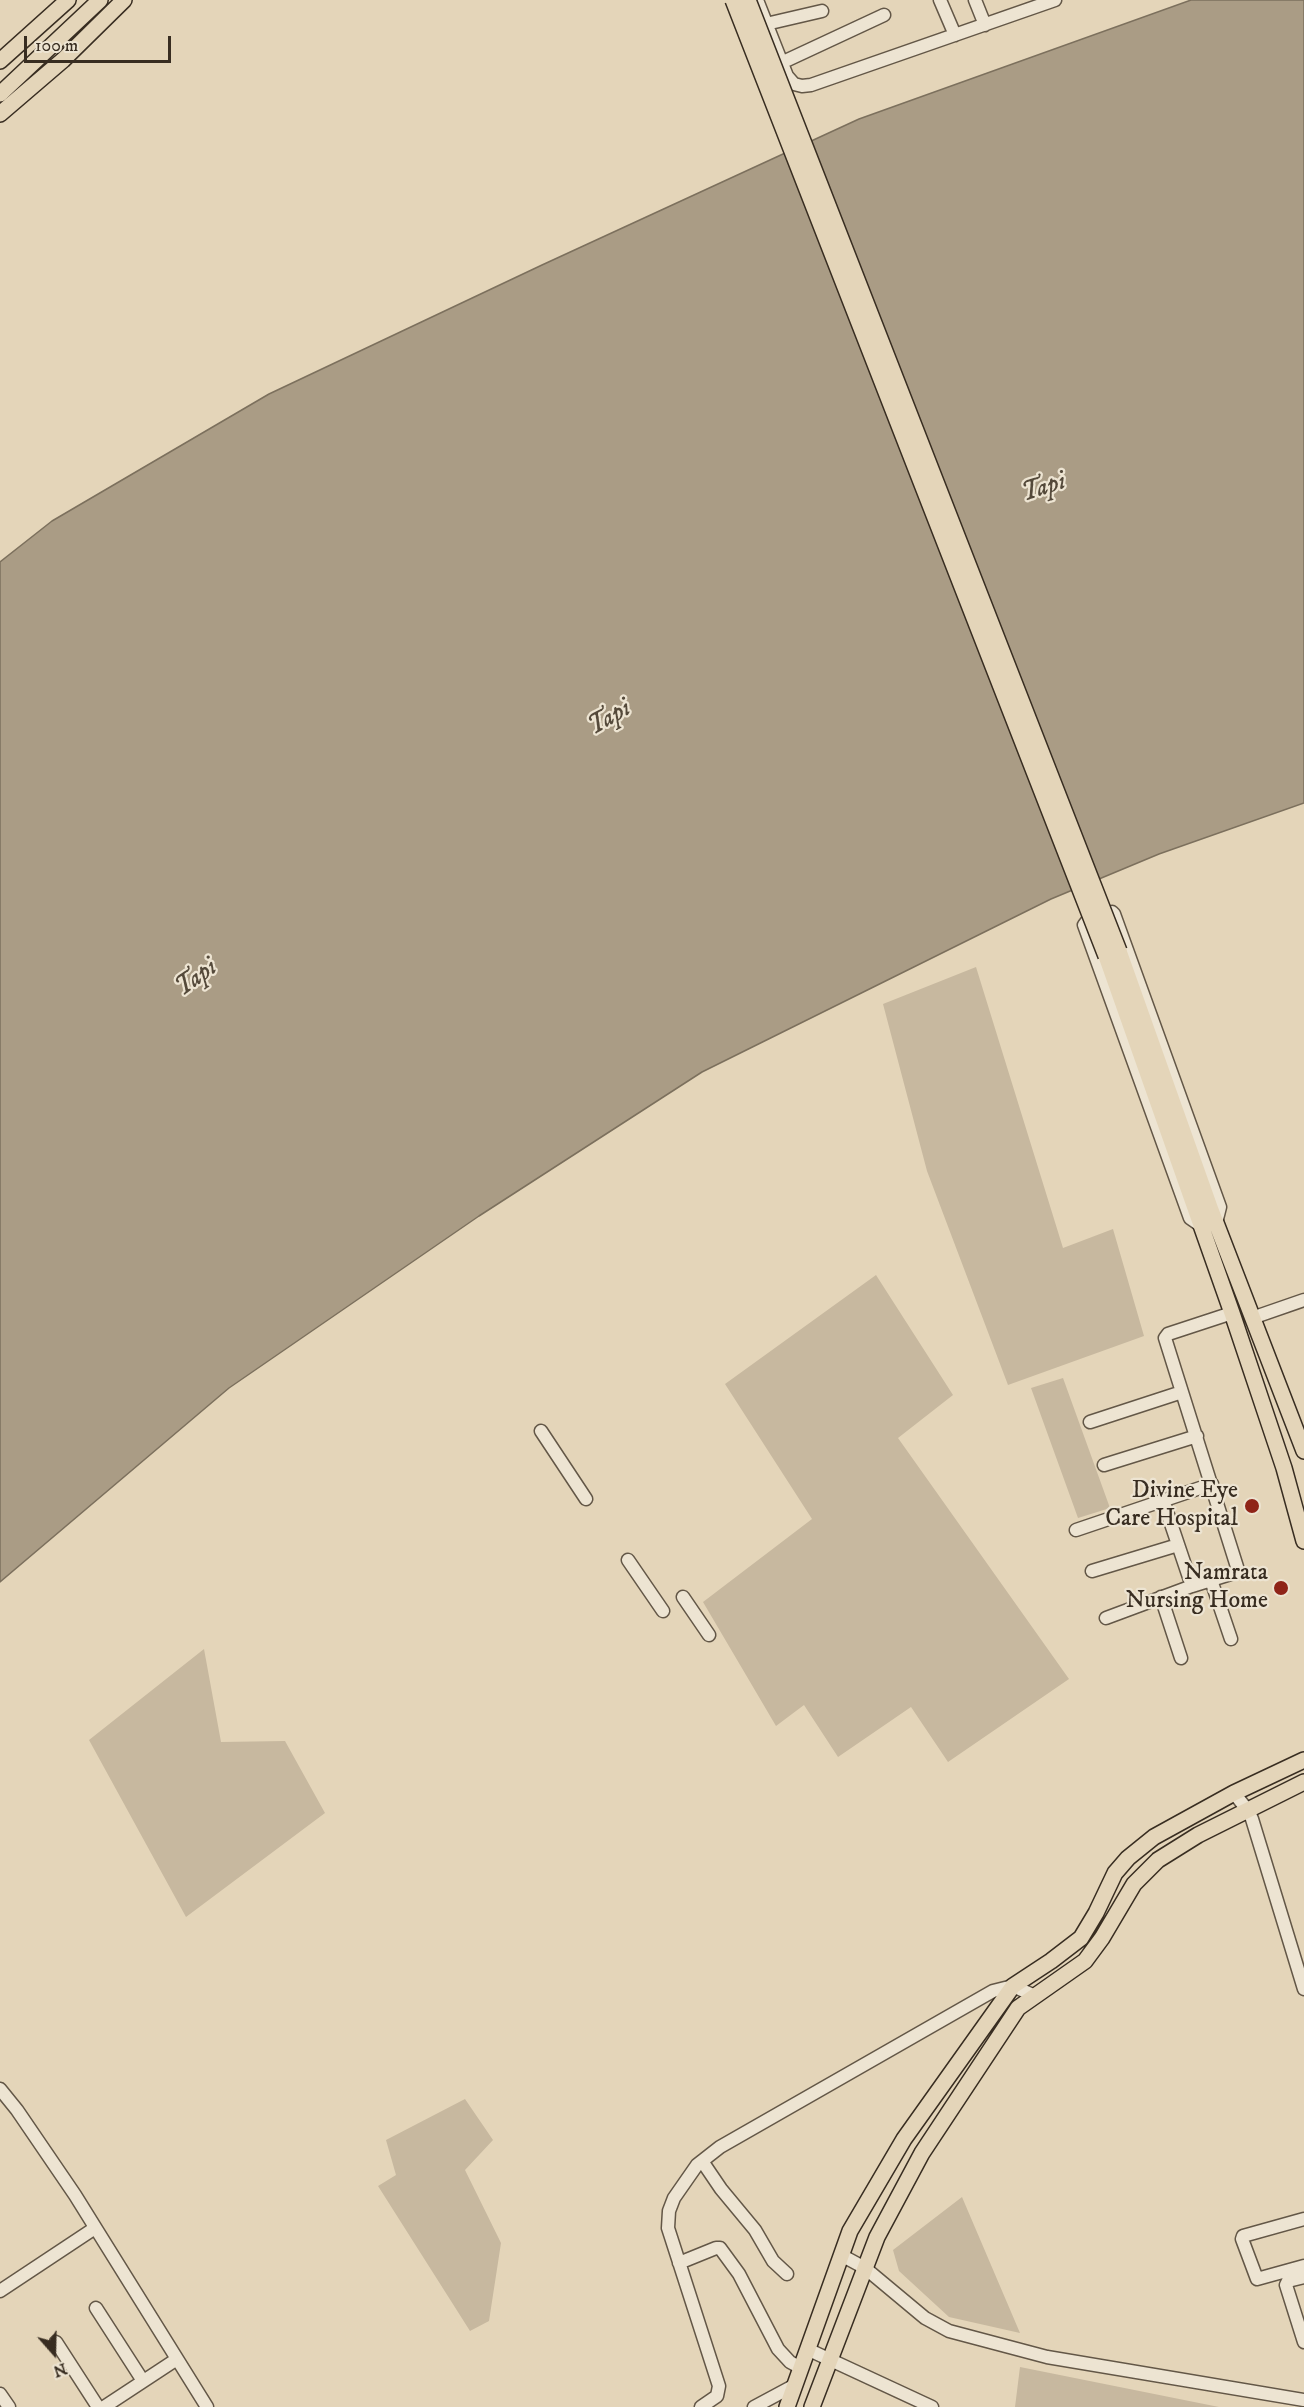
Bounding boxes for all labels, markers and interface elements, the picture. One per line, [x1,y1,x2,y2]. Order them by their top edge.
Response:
scale bar [27,24,174,62]
text: 100 m [35,35,78,57]
water label: Tapi [1018,467,1070,511]
water label: Tapi [583,694,637,744]
water label: Tapi [170,953,224,1005]
place label: Divine Eye Care Hospital [1105,1478,1238,1534]
marker: Divine Eye Care Hospital [1243,1497,1261,1515]
place label: Namrata Nursing Home [1125,1560,1268,1616]
marker: Namrata Nursing Home [1272,1579,1290,1597]
north arrow [24,2323,84,2383]
text: N [51,2358,70,2382]

